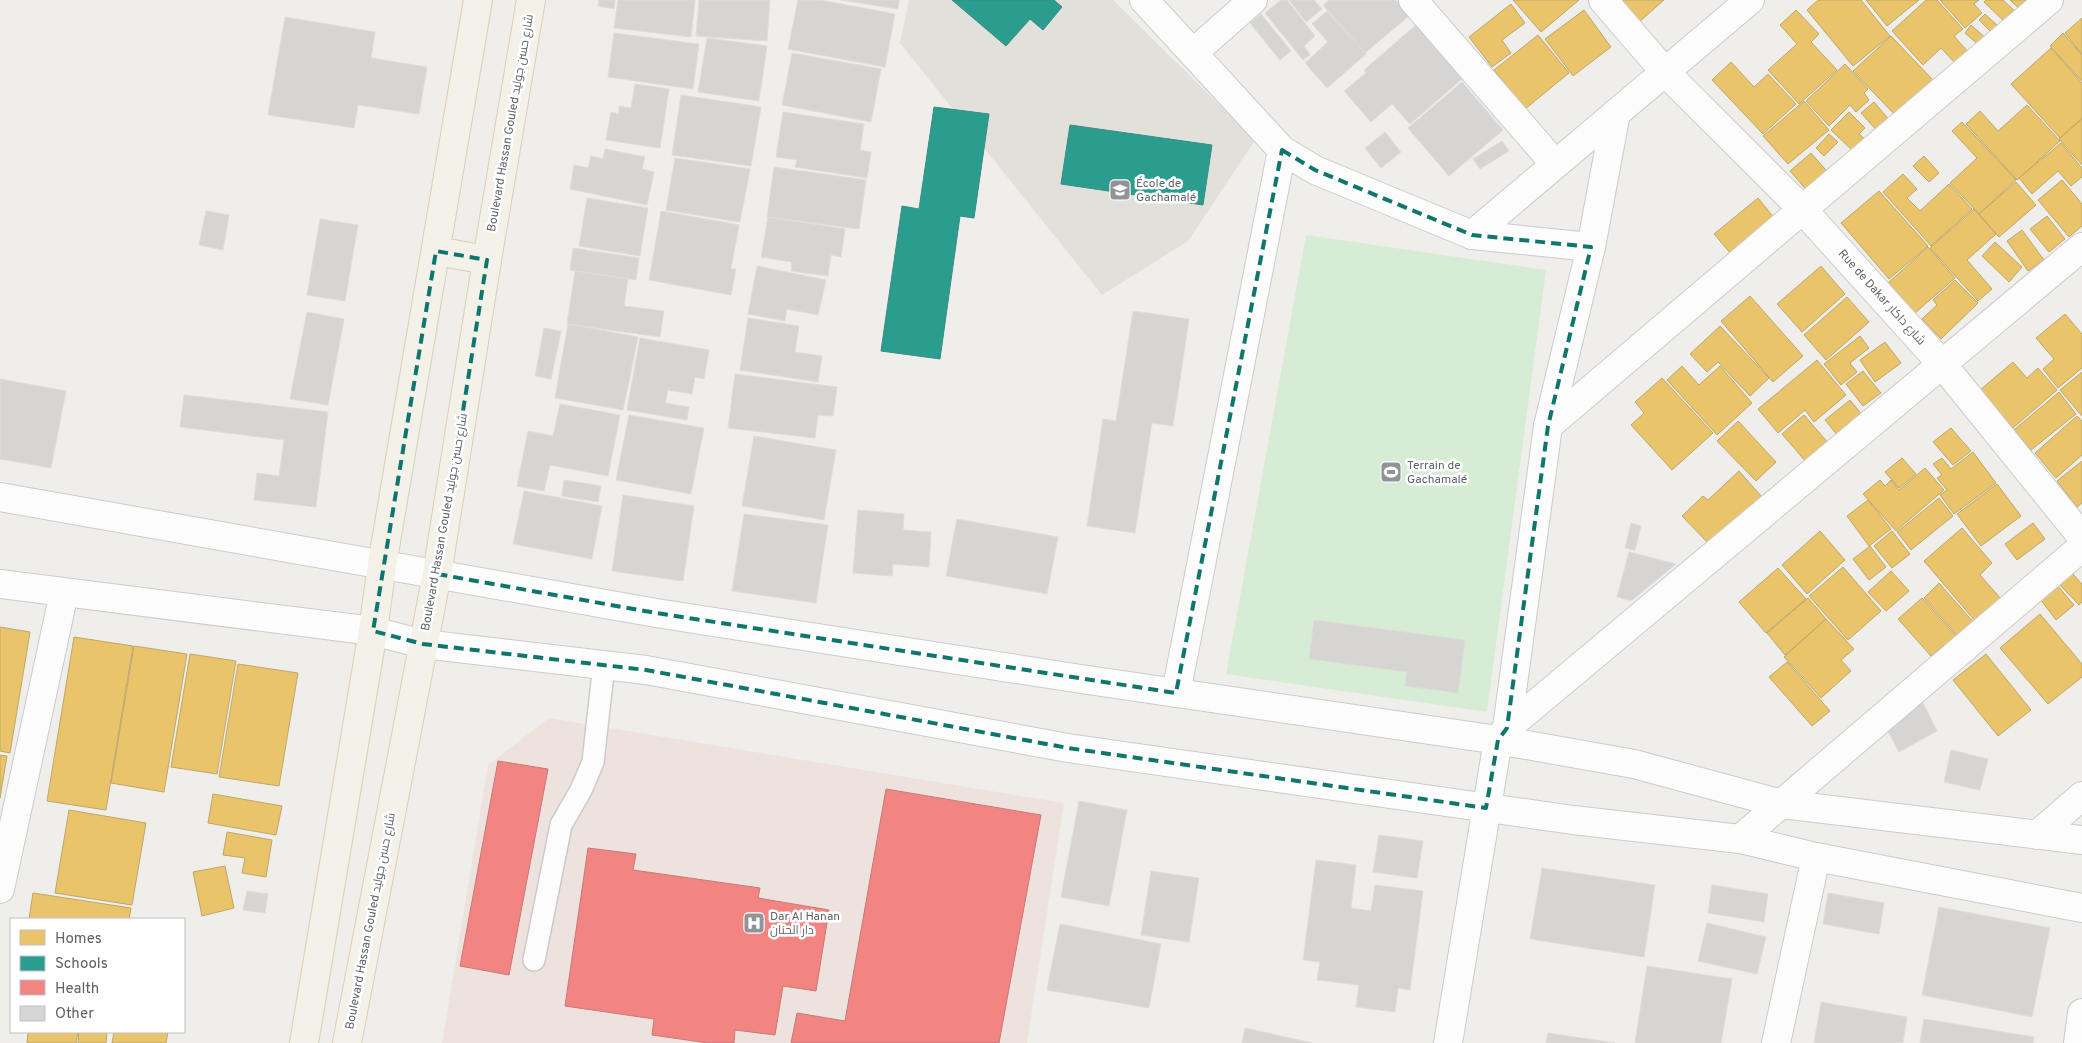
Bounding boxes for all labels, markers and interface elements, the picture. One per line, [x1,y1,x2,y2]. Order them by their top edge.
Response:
street label: Boulevard Hassan Gouled شارع حسن جوليد [484,13,538,233]
place label: École de Gachamalé [1136,176,1196,206]
school or university icon: École de Gachamalé [1108,178,1132,202]
street label: Rue de Dakar شارع داكار [1834,246,1929,349]
street label: Boulevard Hassan Gouled شارع حسن جوليد [418,412,472,632]
place label: Terrain de Gachamalé [1407,458,1467,488]
sports icon: Terrain de Gachamalé [1379,460,1403,484]
street label: Boulevard Hassan Gouled شارع حسن جوليد [342,811,400,1031]
place label: Dar Al Hanan دار الحنان [770,909,840,939]
hospital icon: Dar Al Hanan دار الحنان [742,911,766,935]
legend [10,918,185,1033]
text: Homes [55,930,102,949]
text: Schools [55,955,108,974]
text: Health [55,980,99,999]
text: Other [55,1005,94,1024]

